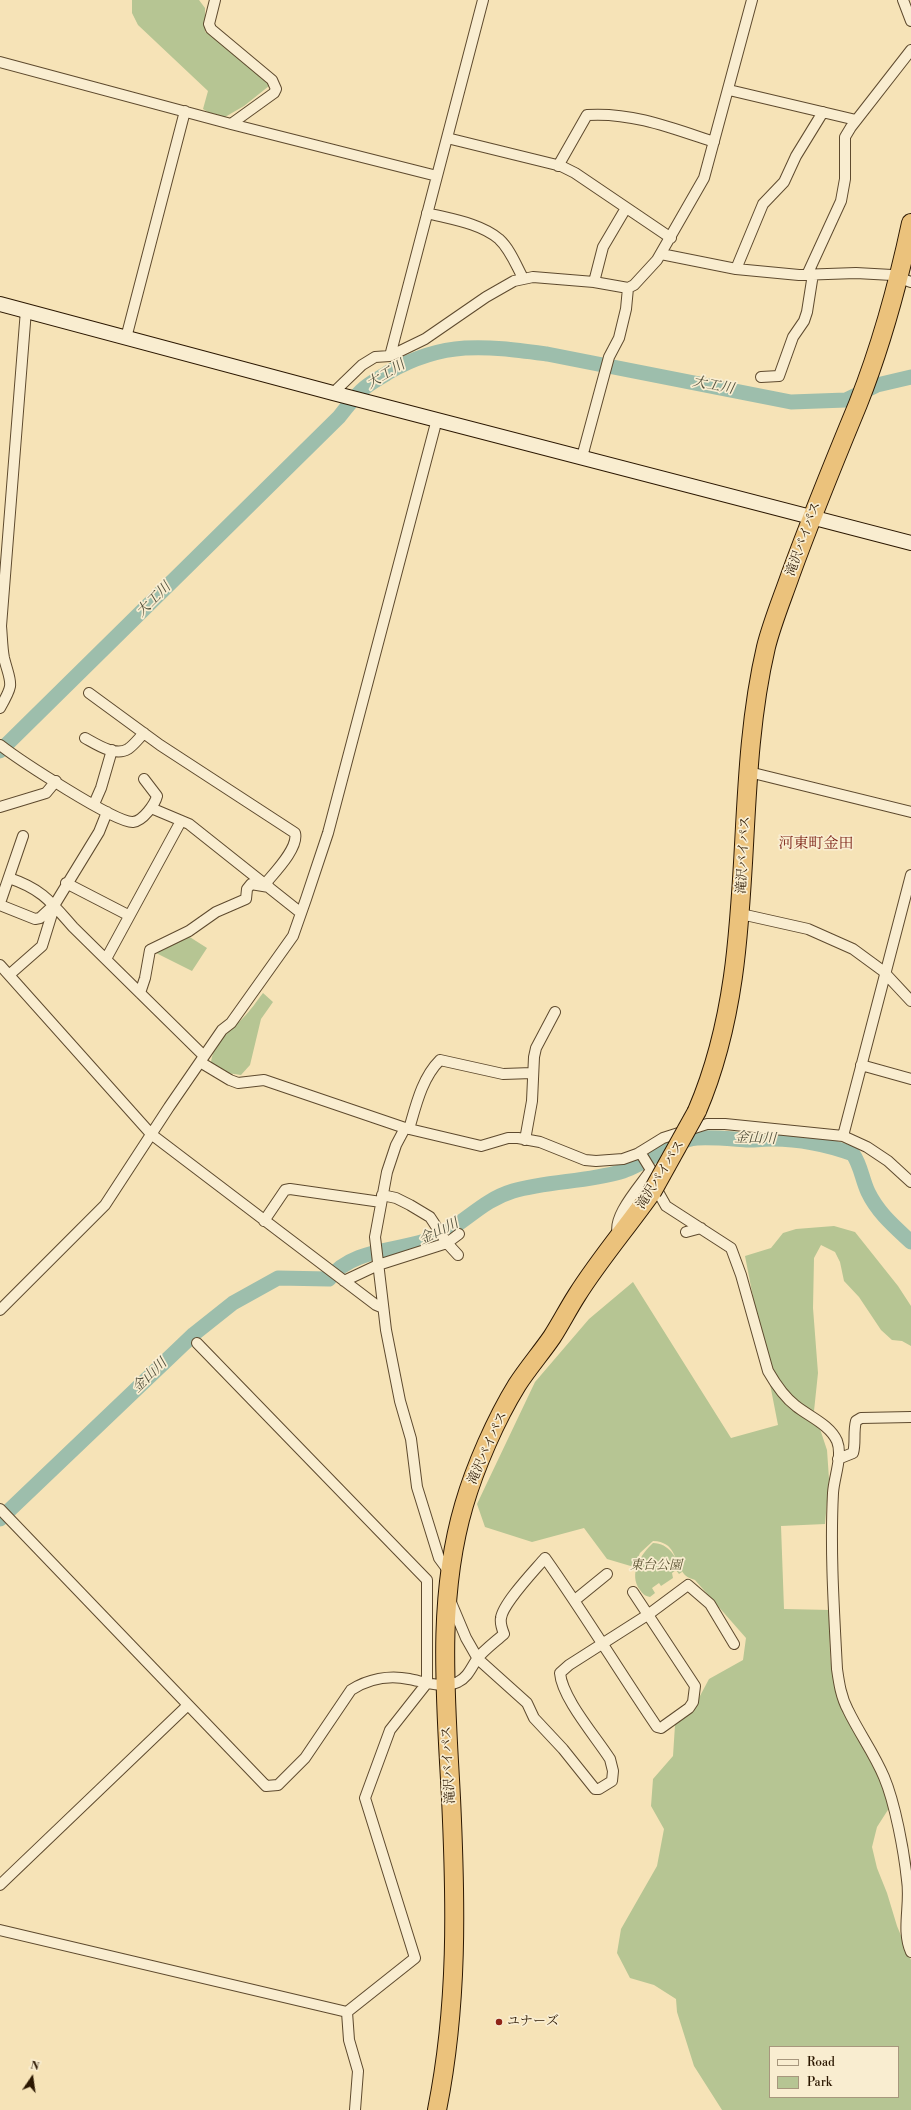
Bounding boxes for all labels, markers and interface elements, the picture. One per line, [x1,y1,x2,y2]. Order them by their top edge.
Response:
water label: 大工川 [364,357,408,393]
water label: 大工川 [691,374,735,398]
street label: 滝沢バイパス [783,500,825,578]
water label: 大工川 [133,579,175,621]
street label: 滝沢バイパス [734,816,754,894]
district label: 河東町金田 [779,835,853,853]
water label: 金山川 [734,1130,776,1148]
street label: 滝沢バイパス [634,1138,688,1212]
water label: 金山川 [416,1215,462,1249]
water label: 金山川 [129,1355,171,1397]
street label: 滝沢バイパス [465,1409,511,1487]
park label: 東台公園 [630,1558,682,1574]
street label: 滝沢バイパス [439,1726,459,1804]
place label: ユナーズ [507,2014,559,2030]
marker: ユナーズ [494,2017,504,2027]
legend [769,2046,899,2098]
text: Road [807,2055,835,2070]
north arrow [12,2058,52,2098]
text: N [29,2059,41,2074]
text: Park [807,2075,832,2090]

